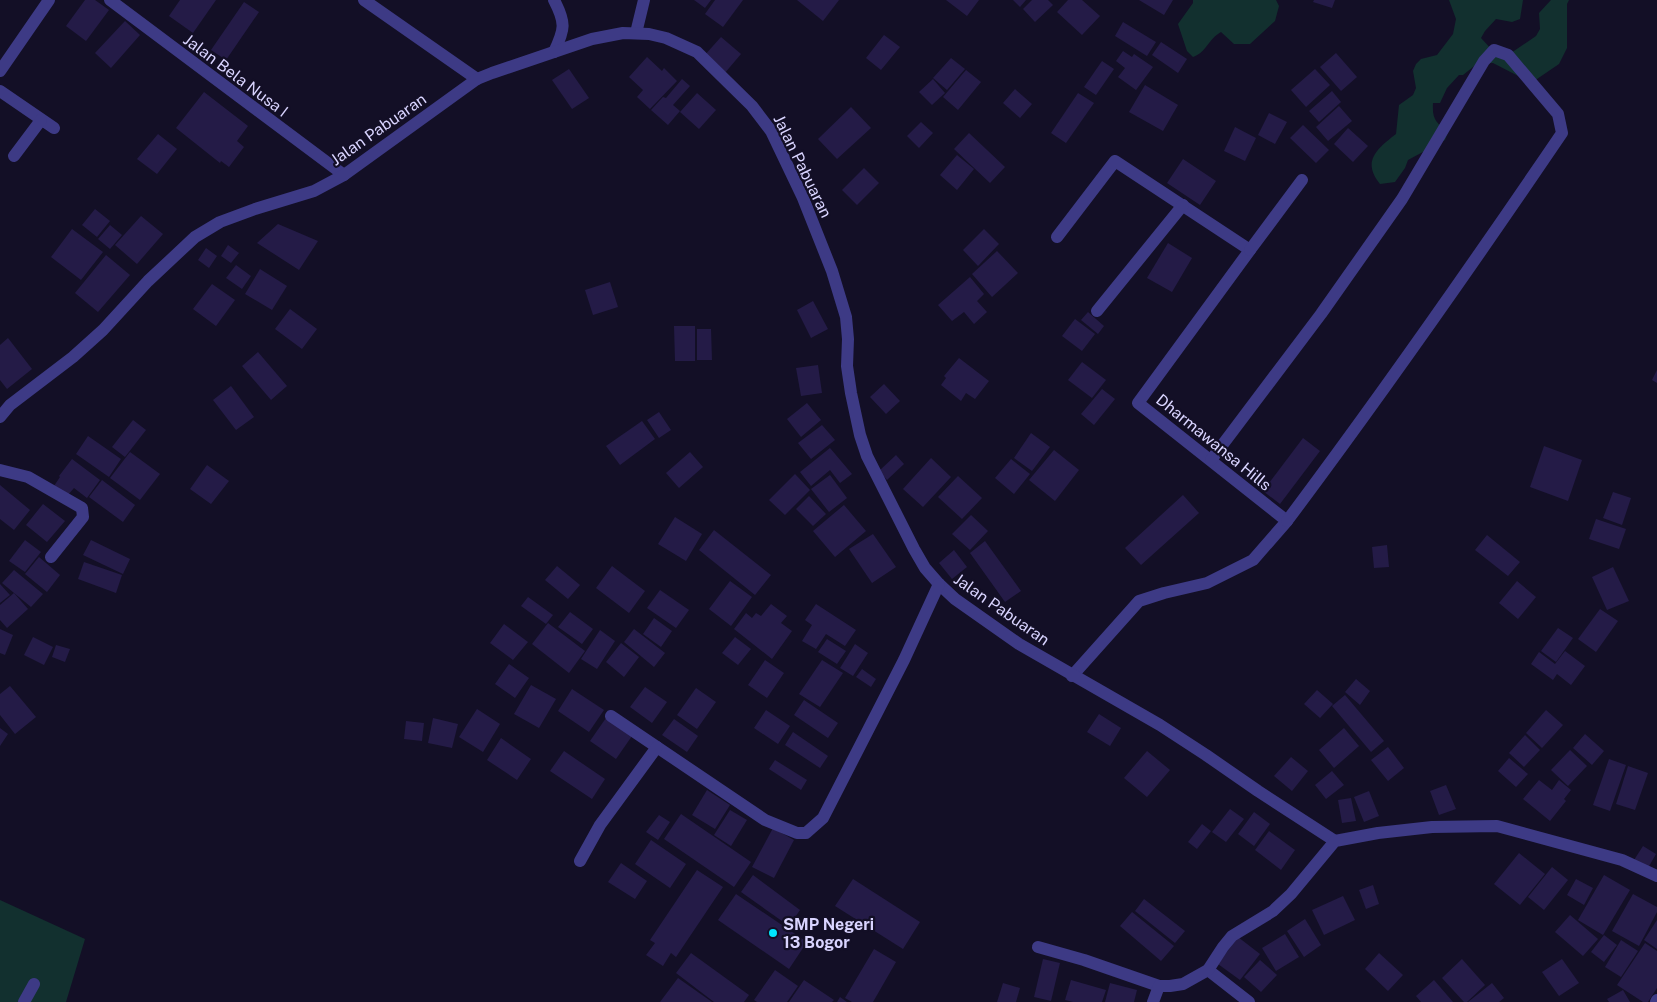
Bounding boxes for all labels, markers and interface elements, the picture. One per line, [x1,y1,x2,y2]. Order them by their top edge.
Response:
street label: Jalan Bela Nusa I [180,30,292,121]
street label: Jalan Pabuaran [327,89,430,169]
street label: Jalan Pabuaran [769,112,836,221]
street label: Dharmawansa Hills [1152,390,1275,495]
street label: Jalan Pabuaran [950,569,1053,649]
place label: SMP Negeri 13 Bogor [783,915,874,952]
marker: SMP Negeri 13 Bogor [767,927,779,939]

